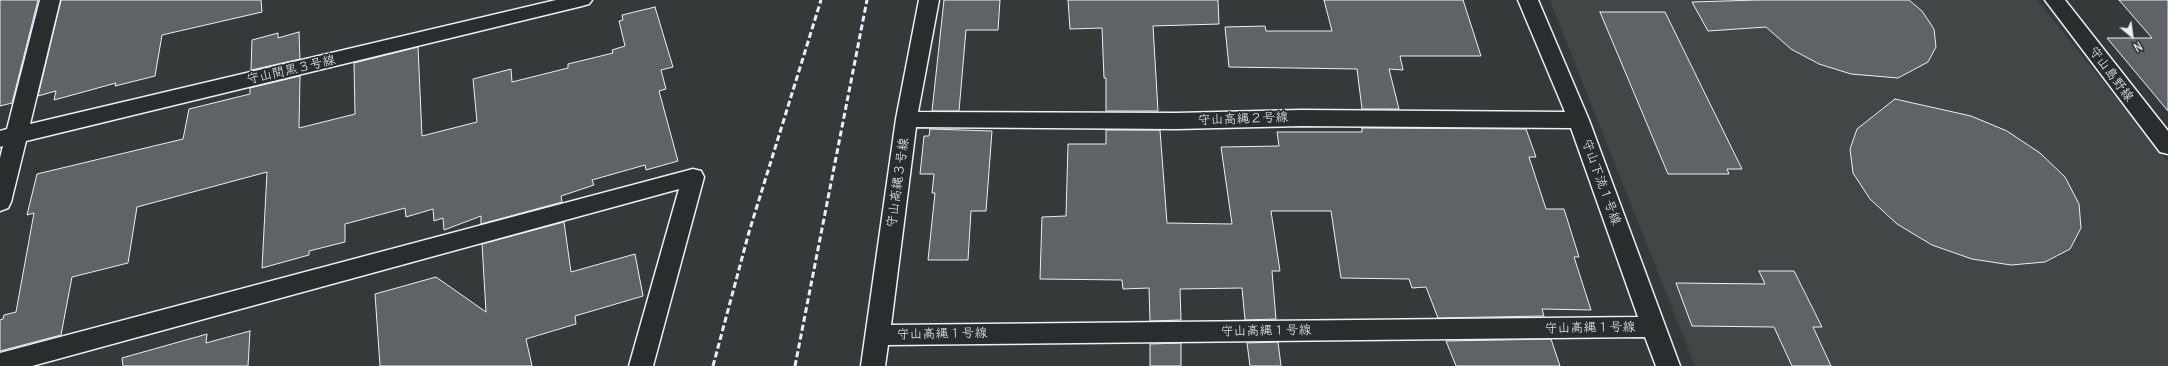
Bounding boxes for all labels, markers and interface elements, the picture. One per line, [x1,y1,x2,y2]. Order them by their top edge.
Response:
north arrow [2112,16,2152,56]
text: N [2131,39,2145,54]
street label: 守山島野線 [2085,43,2137,105]
street label: 守山間黒３号線 [245,52,337,88]
street label: 守山高縄２号線 [1197,110,1289,128]
street label: 守山高縄３号線 [884,137,912,229]
street label: 守山下流１号線 [1578,137,1624,227]
street label: 守山高縄１号線 [1544,319,1636,337]
street label: 守山高縄１号線 [1220,322,1312,340]
street label: 守山高縄１号線 [896,325,988,343]

